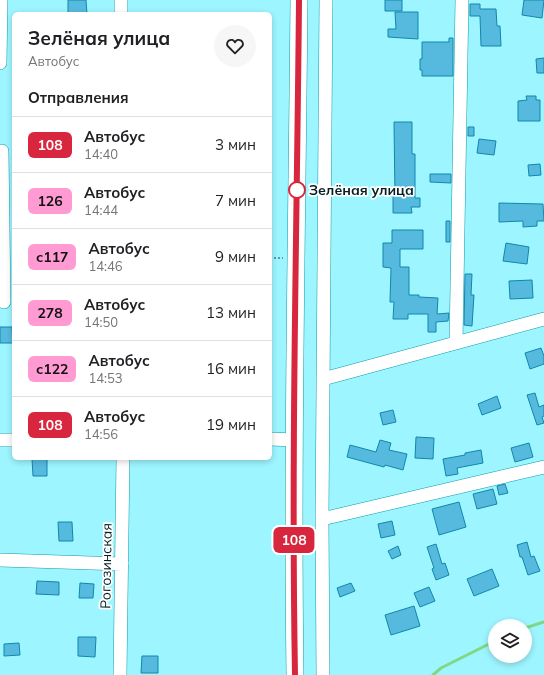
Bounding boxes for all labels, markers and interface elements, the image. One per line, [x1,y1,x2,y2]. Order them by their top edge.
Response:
button: heart [214,25,256,67]
text: Зелёная улица [28,26,170,50]
text: Автобус [28,53,79,69]
text: Отправления [28,88,129,107]
text: Автобус [84,127,145,146]
text: 3 мин [215,135,256,154]
text: 108 [37,136,63,154]
text: 14:40 [84,146,118,162]
marker: Зелёная улица [288,181,306,199]
place label: Зелёная улица [309,181,414,199]
text: Автобус [84,183,145,202]
text: 7 мин [215,191,256,210]
text: 126 [37,192,63,210]
text: 14:44 [84,202,118,218]
text: Автобус [88,239,150,258]
text: 9 мин [215,247,256,266]
text: с117 [36,248,68,266]
text: 14:46 [88,258,123,274]
text: Автобус [84,295,145,314]
text: 13 мин [206,303,256,322]
text: 278 [37,304,63,322]
text: 14:50 [84,314,118,330]
text: Автобус [88,351,150,370]
text: 16 мин [206,359,256,378]
text: с122 [36,360,68,378]
text: 14:53 [88,370,123,386]
text: Автобус [84,407,145,426]
text: 19 мин [206,415,256,434]
text: 108 [37,416,63,434]
text: 14:56 [84,426,118,442]
street label: Рогозинская [96,523,116,609]
line badge: 108 [271,527,317,553]
text: 108 [281,531,307,549]
map controls [488,619,532,663]
button: layers [488,619,532,663]

